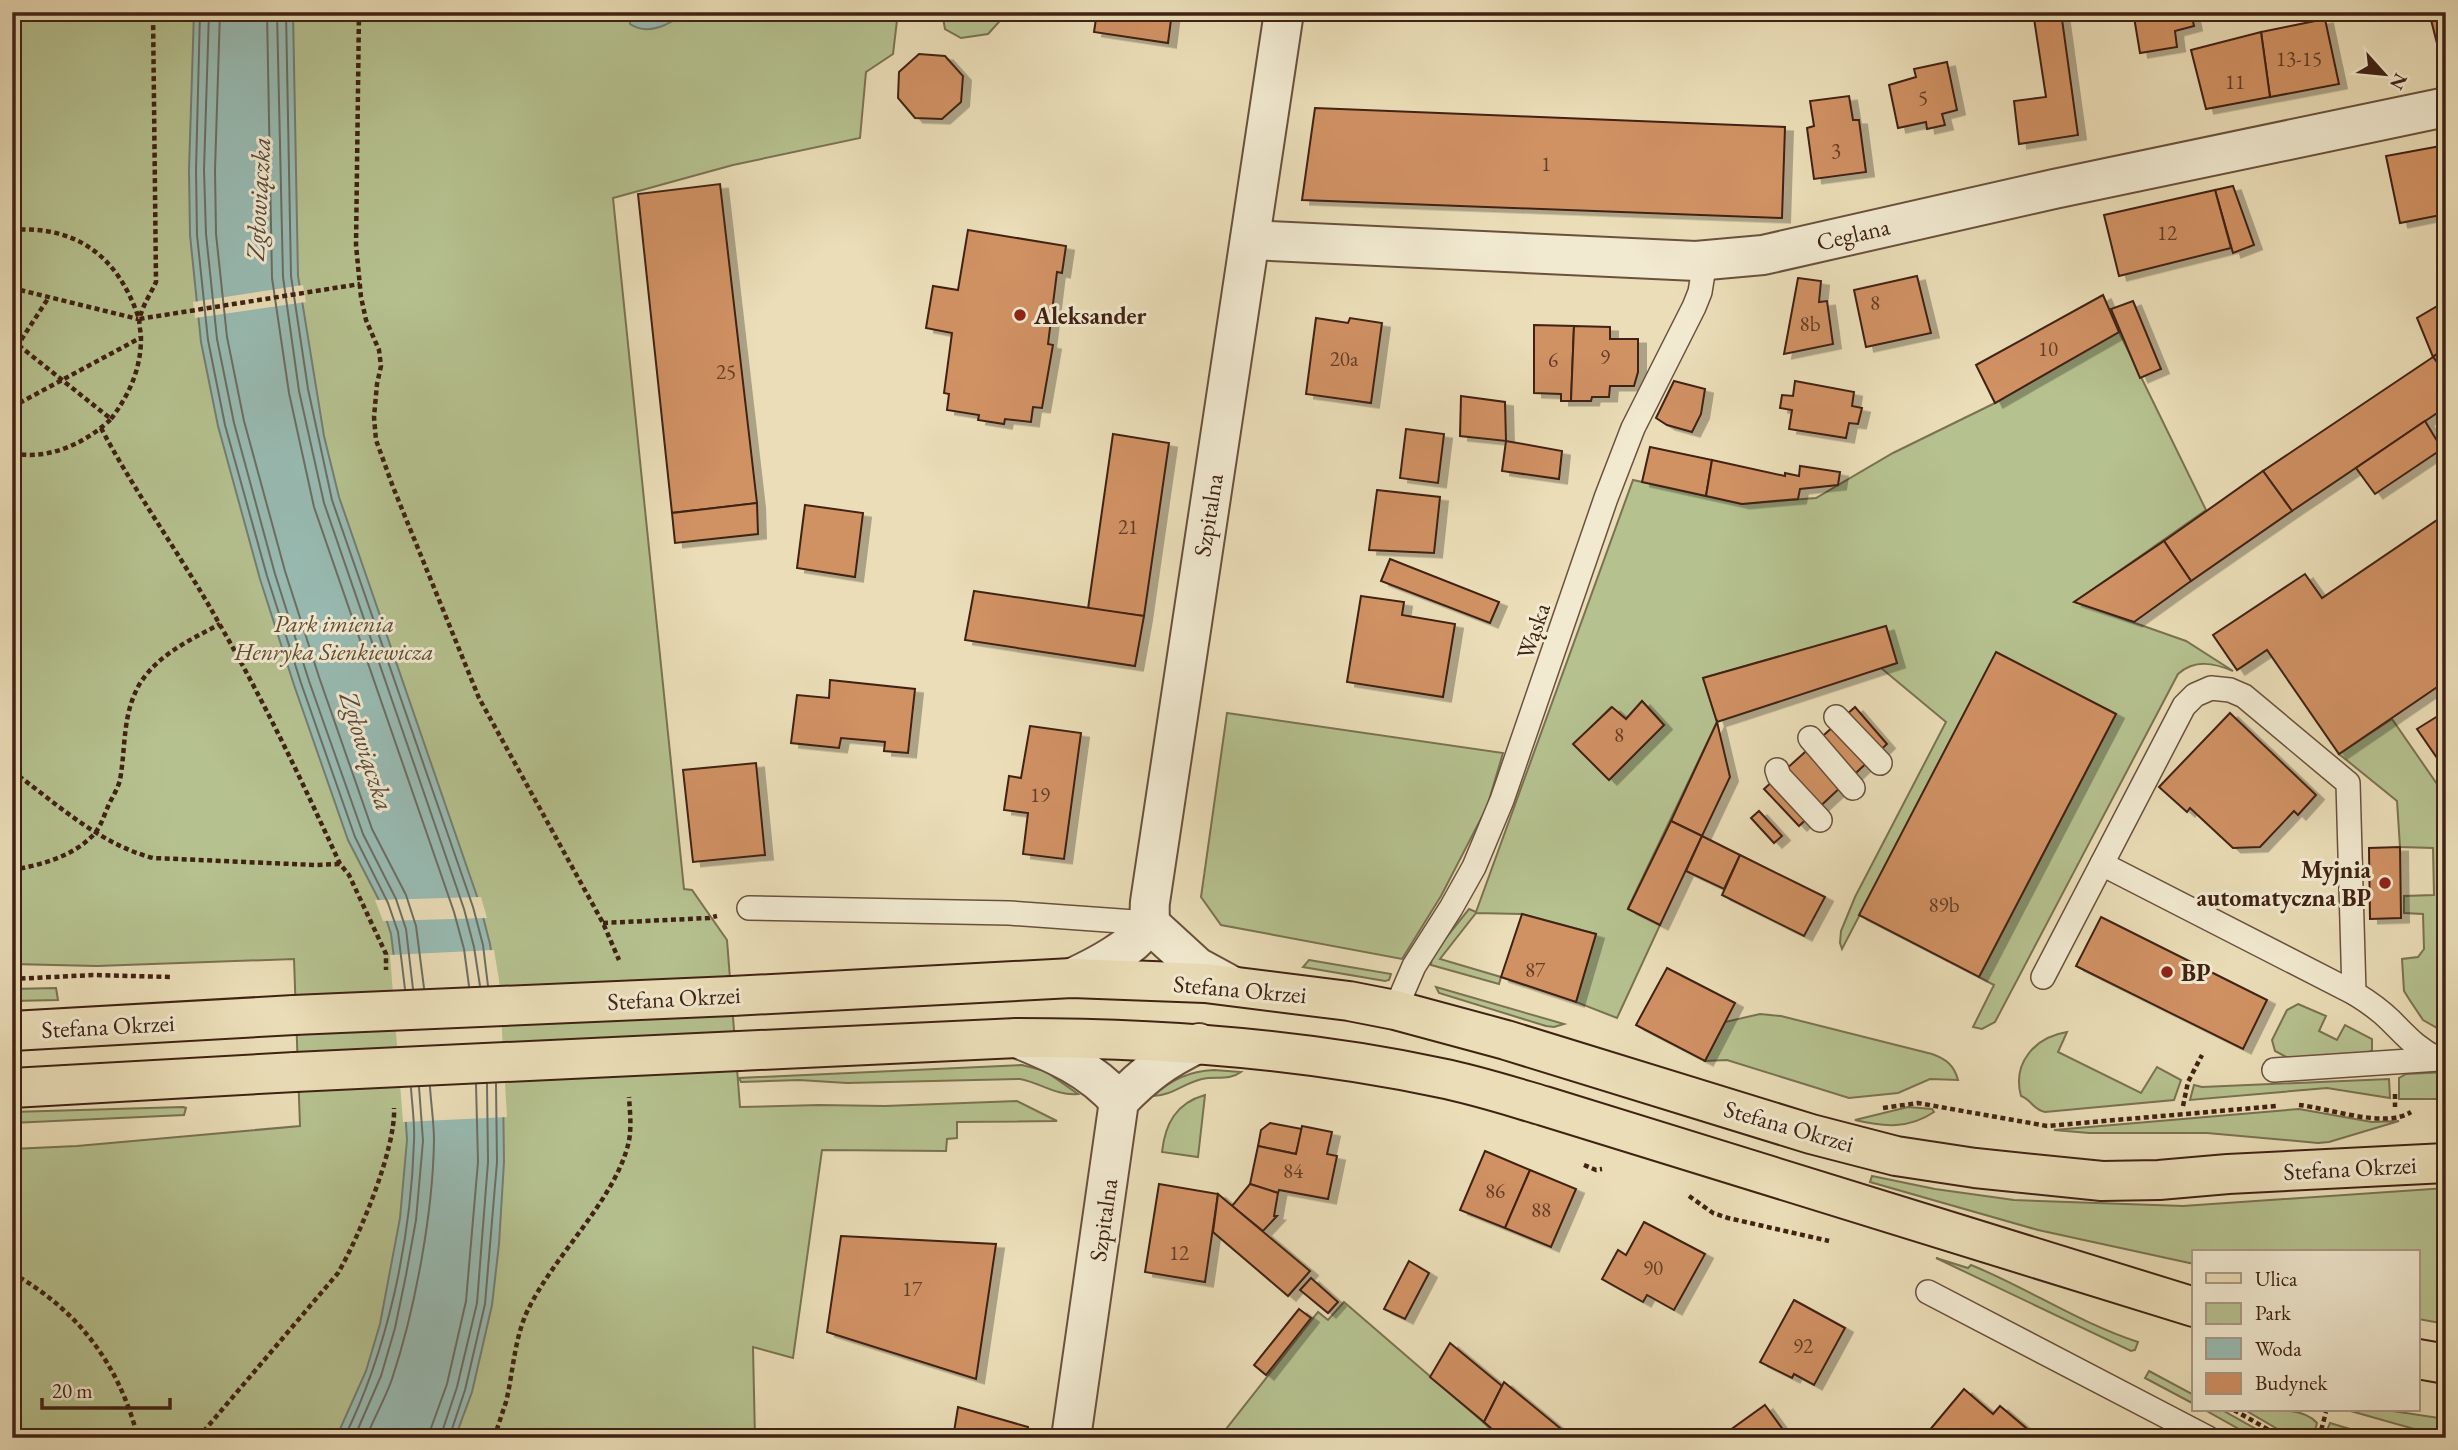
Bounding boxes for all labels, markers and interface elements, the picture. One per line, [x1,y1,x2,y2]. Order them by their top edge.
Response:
north arrow [2350,38,2420,108]
house number: 13-15 [2276,45,2322,72]
house number: 11 [2225,68,2245,95]
text: N [2384,69,2413,95]
house number: 5 [1918,84,1928,111]
water label: Zgłowiączka [238,136,278,263]
house number: 3 [1831,137,1841,164]
house number: 1 [1541,150,1551,177]
street label: Ceglana [1813,210,1893,257]
house number: 12 [2157,219,2177,246]
house number: 8 [1870,289,1880,316]
place label: Aleksander [1033,300,1146,331]
marker: Aleksander [1012,307,1028,323]
house number: 8b [1800,310,1821,337]
house number: 10 [2038,335,2058,362]
house number: 9 [1600,343,1610,370]
house number: 20a [1330,345,1359,372]
house number: 6 [1548,346,1558,373]
house number: 25 [716,358,736,385]
street label: Szpitalna [1186,471,1230,559]
house number: 21 [1118,513,1138,540]
street label: Wąska [1509,598,1557,663]
park label: Park imienia Henryka Sienkiewicza [233,608,434,667]
water label: Zgłowiączka [331,686,402,815]
house number: 8 [1614,721,1624,748]
house number: 19 [1030,781,1050,808]
place label: Myjnia automatyczna BP [2197,854,2371,914]
marker: Myjnia automatyczna BP [2377,875,2393,891]
house number: 89b [1929,891,1960,918]
house number: 87 [1525,956,1546,983]
place label: BP [2181,957,2211,988]
marker: BP [2159,964,2175,980]
street label: Stefana Okrzei [1172,968,1308,1010]
street label: Stefana Okrzei [606,979,742,1017]
street label: Stefana Okrzei [40,1007,176,1045]
street label: Stefana Okrzei [1721,1093,1858,1159]
street label: Stefana Okrzei [2282,1149,2418,1187]
house number: 84 [1283,1157,1304,1184]
street label: Szpitalna [1082,1176,1124,1264]
house number: 86 [1485,1177,1505,1204]
house number: 88 [1531,1196,1551,1223]
house number: 12 [1169,1239,1189,1266]
legend [2192,1250,2420,1412]
house number: 90 [1643,1254,1663,1281]
text: Ulica [2255,1265,2298,1292]
house number: 17 [902,1275,923,1302]
text: Park [2255,1299,2292,1326]
house number: 92 [1793,1332,1813,1359]
text: Woda [2255,1335,2302,1362]
scale bar [42,1366,170,1410]
text: Budynek [2255,1369,2328,1396]
text: 20 m [52,1377,93,1404]

